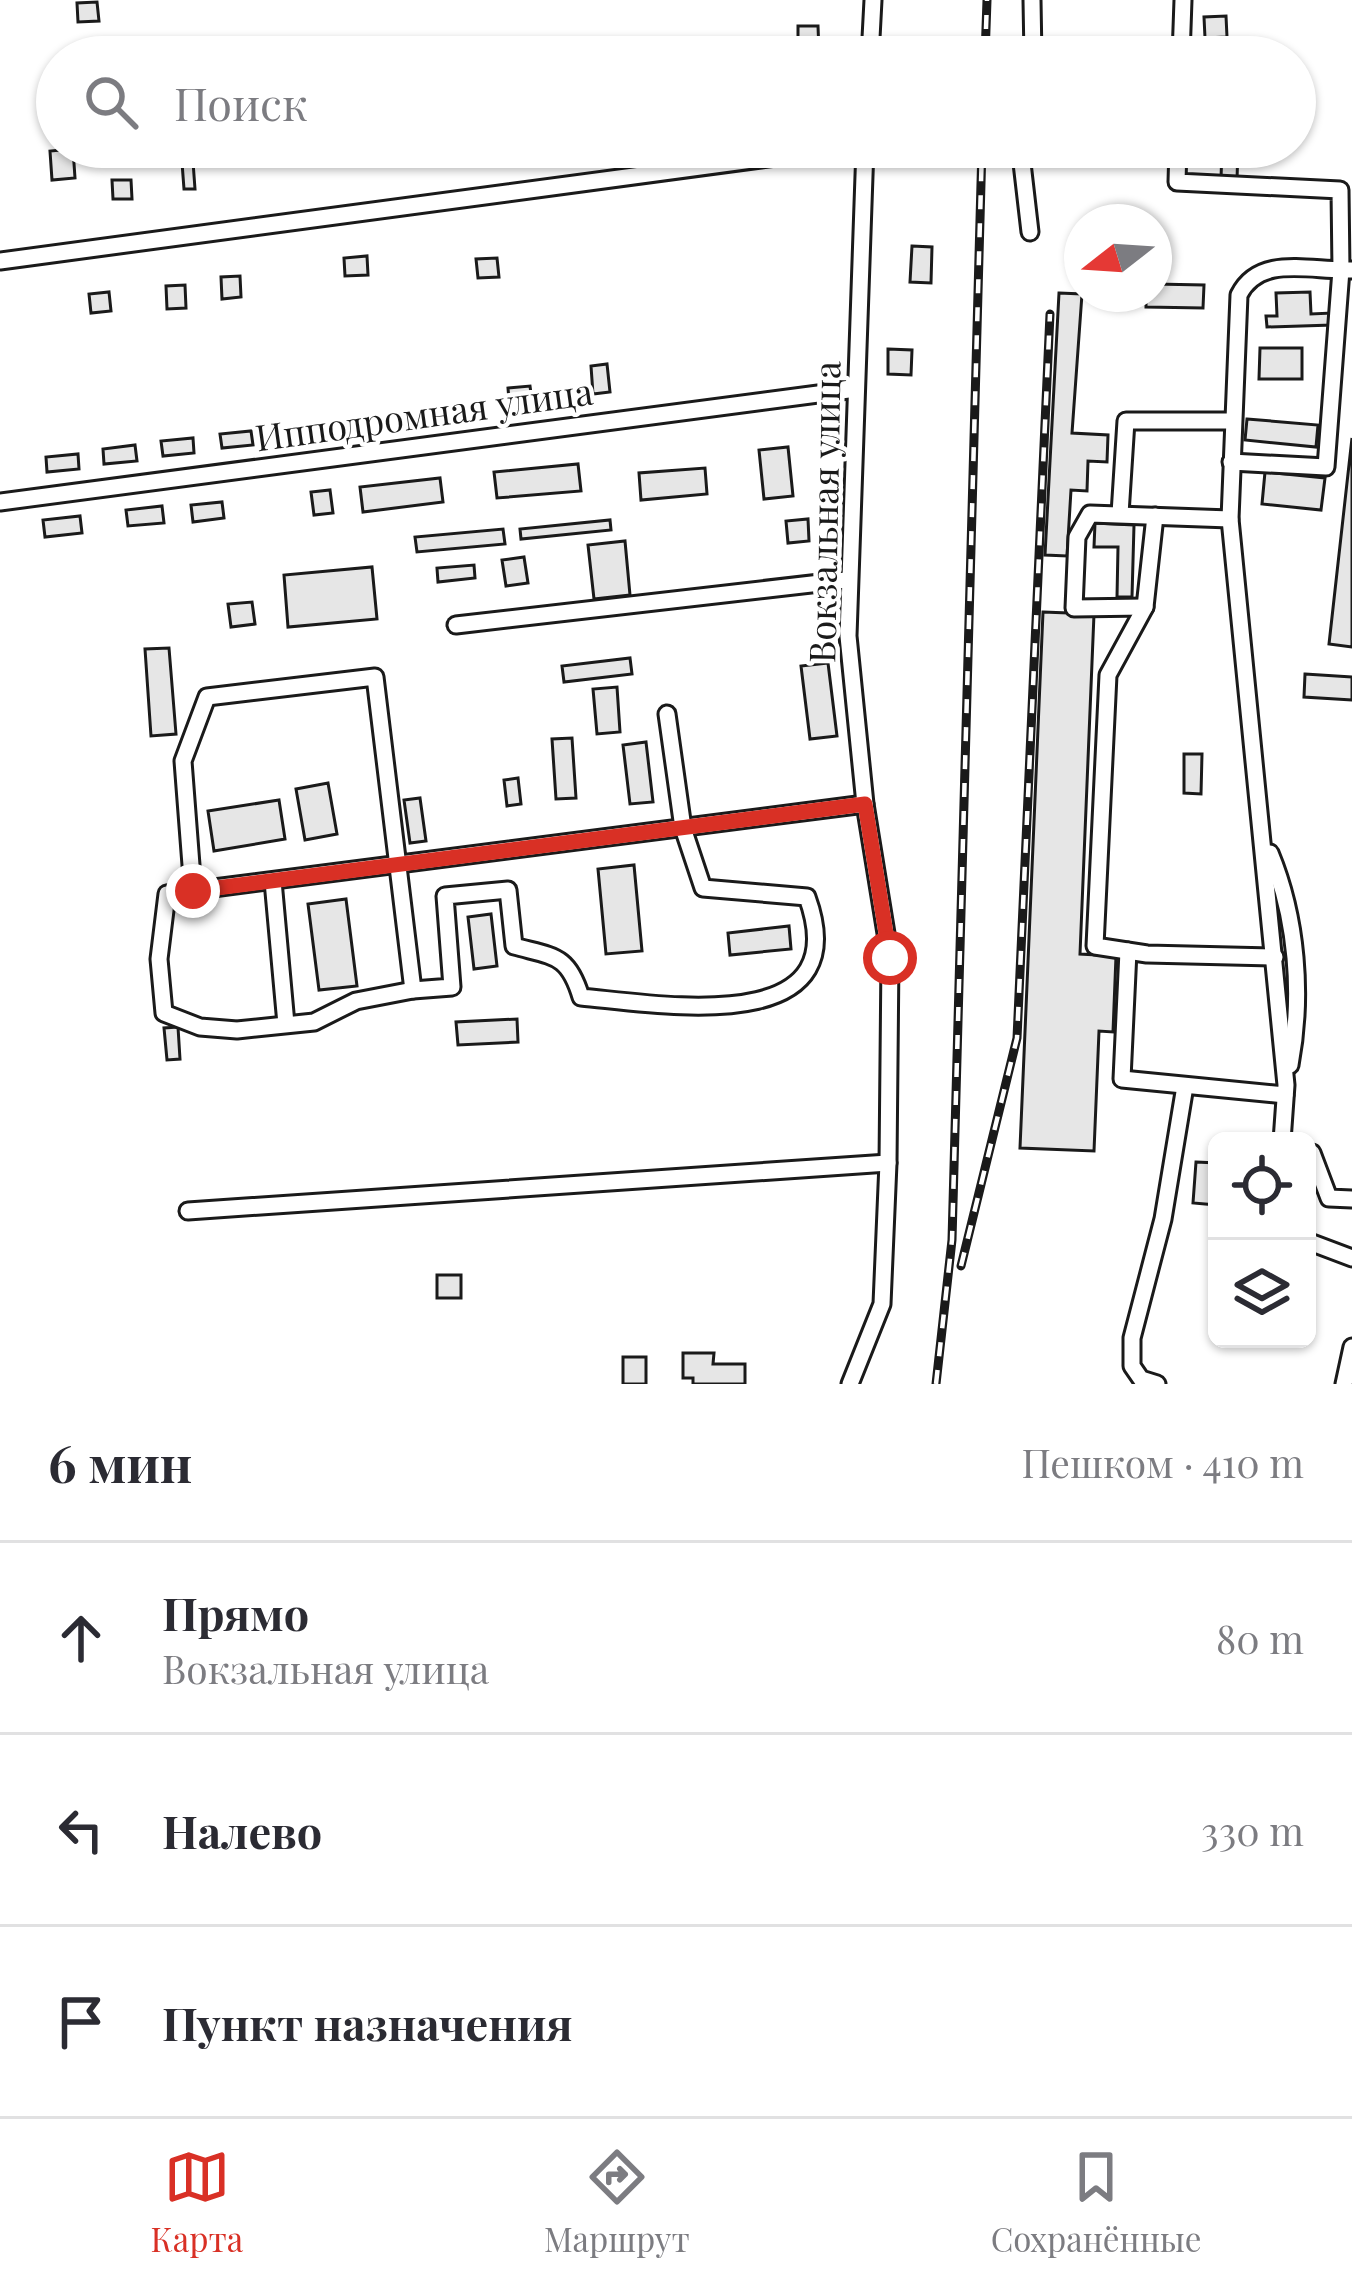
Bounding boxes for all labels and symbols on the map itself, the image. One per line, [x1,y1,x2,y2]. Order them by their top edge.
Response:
north arrow [1064,204,1172,312]
street label: Вокзальная улица [796,361,850,663]
street label: Ипподромная улица [252,366,595,460]
route end [166,864,220,918]
route start [863,931,917,985]

